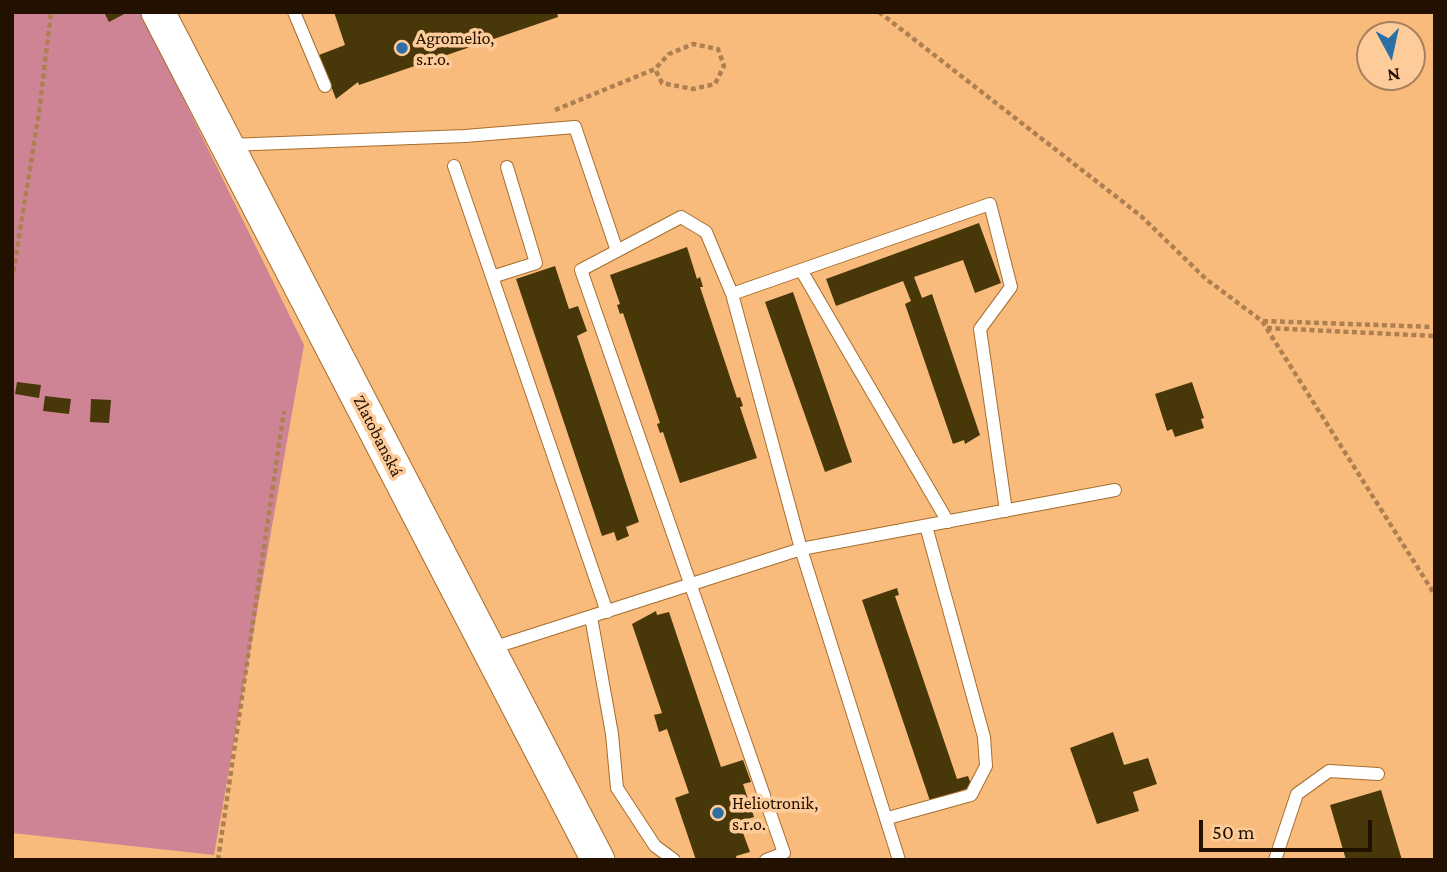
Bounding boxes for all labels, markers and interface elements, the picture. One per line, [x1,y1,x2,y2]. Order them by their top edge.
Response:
north arrow [1356,21,1426,91]
place label: Agromelio, s.r.o. [416,27,494,70]
marker: Agromelio, s.r.o. [394,40,410,56]
text: N [1386,64,1402,87]
street label: Zlatobanská [348,392,408,480]
place label: Heliotronik, s.r.o. [732,792,818,834]
marker: Heliotronik, s.r.o. [710,805,726,821]
scale bar [1202,806,1375,850]
text: 50 m [1212,820,1255,844]

